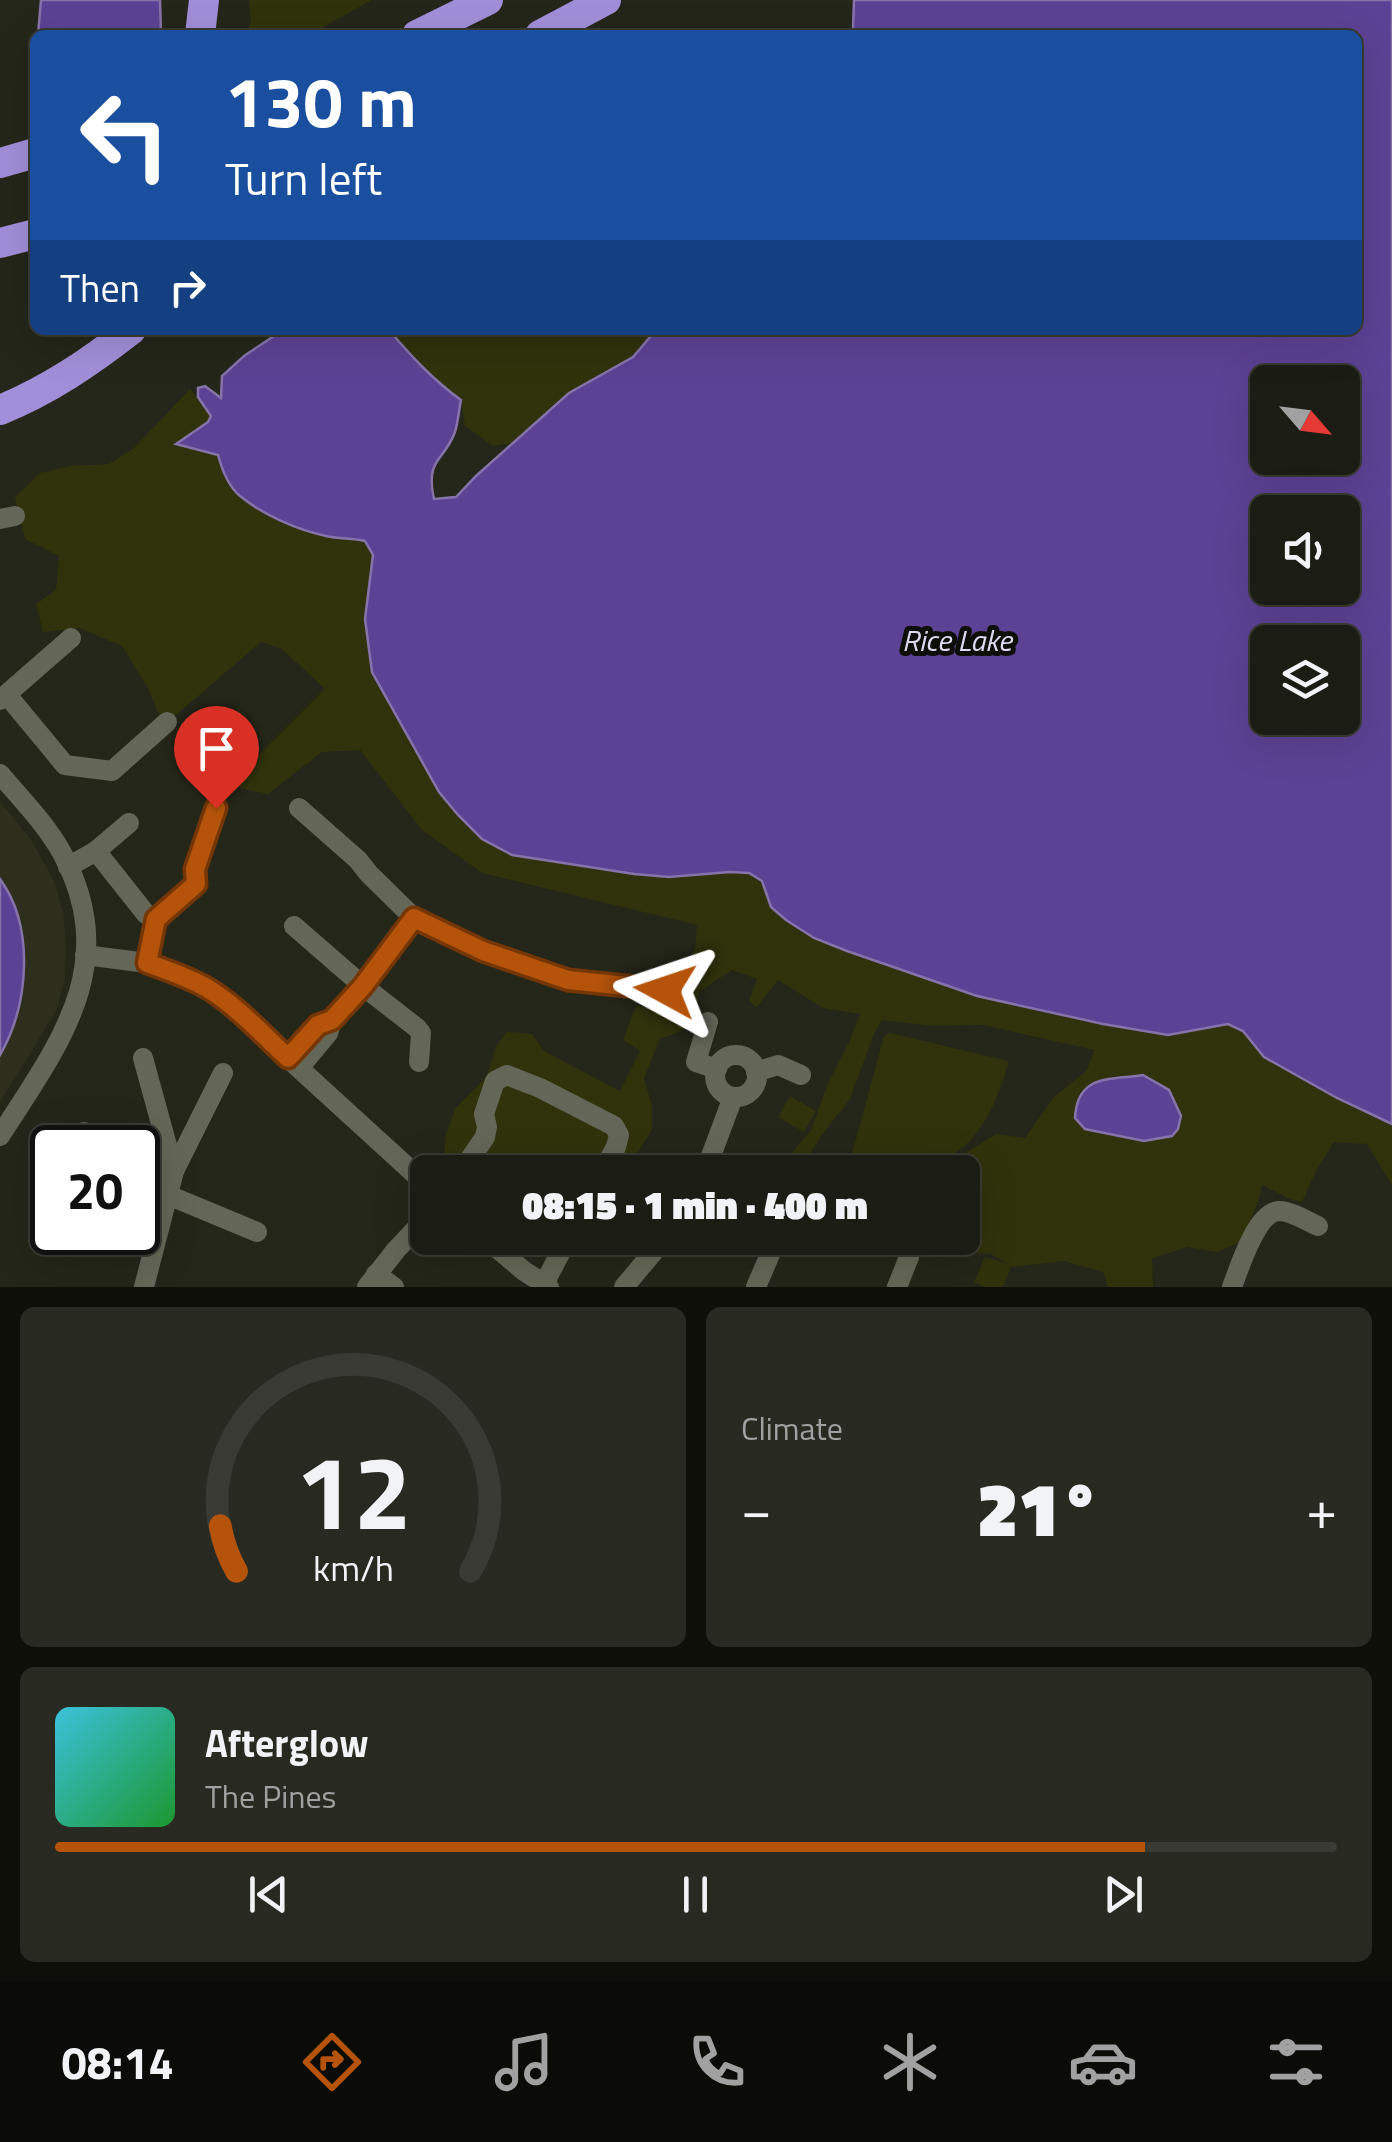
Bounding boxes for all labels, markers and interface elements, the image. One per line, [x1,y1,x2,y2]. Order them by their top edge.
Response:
text: 130 m [225,48,417,154]
icon: left [60,70,190,200]
text: Turn left [225,144,382,212]
text: Then [60,259,140,317]
icon: right [160,260,215,315]
north arrow [1250,365,1360,475]
map controls [1250,365,1360,735]
button: sound [1250,495,1360,605]
water label: Rice Lake [902,617,1014,663]
button: layers [1250,625,1360,735]
pin [174,706,259,809]
icon: arrive [189,721,244,776]
position arrow [613,938,717,1042]
speed limit sign: 20 [30,1125,160,1255]
text: 08:15 · 1 min · 400 m [522,1176,868,1234]
text: Climate [741,1404,843,1452]
text: 12 [295,1411,411,1569]
text: 21° [977,1451,1101,1565]
text: − [741,1467,772,1550]
text: + [1306,1467,1337,1550]
text: km/h [313,1540,393,1595]
text: Afterglow [205,1714,369,1772]
text: The Pines [205,1772,336,1820]
icon: previous [241,1867,296,1922]
icon: pause [668,1867,723,1922]
icon: next [1096,1867,1151,1922]
icon: directions [297,2027,367,2097]
icon: music [489,2027,559,2097]
icon: phone [682,2027,752,2097]
icon: climate [875,2027,945,2097]
icon: car [1068,2027,1138,2097]
icon: filters [1261,2027,1331,2097]
text: 08:14 [61,2028,174,2096]

